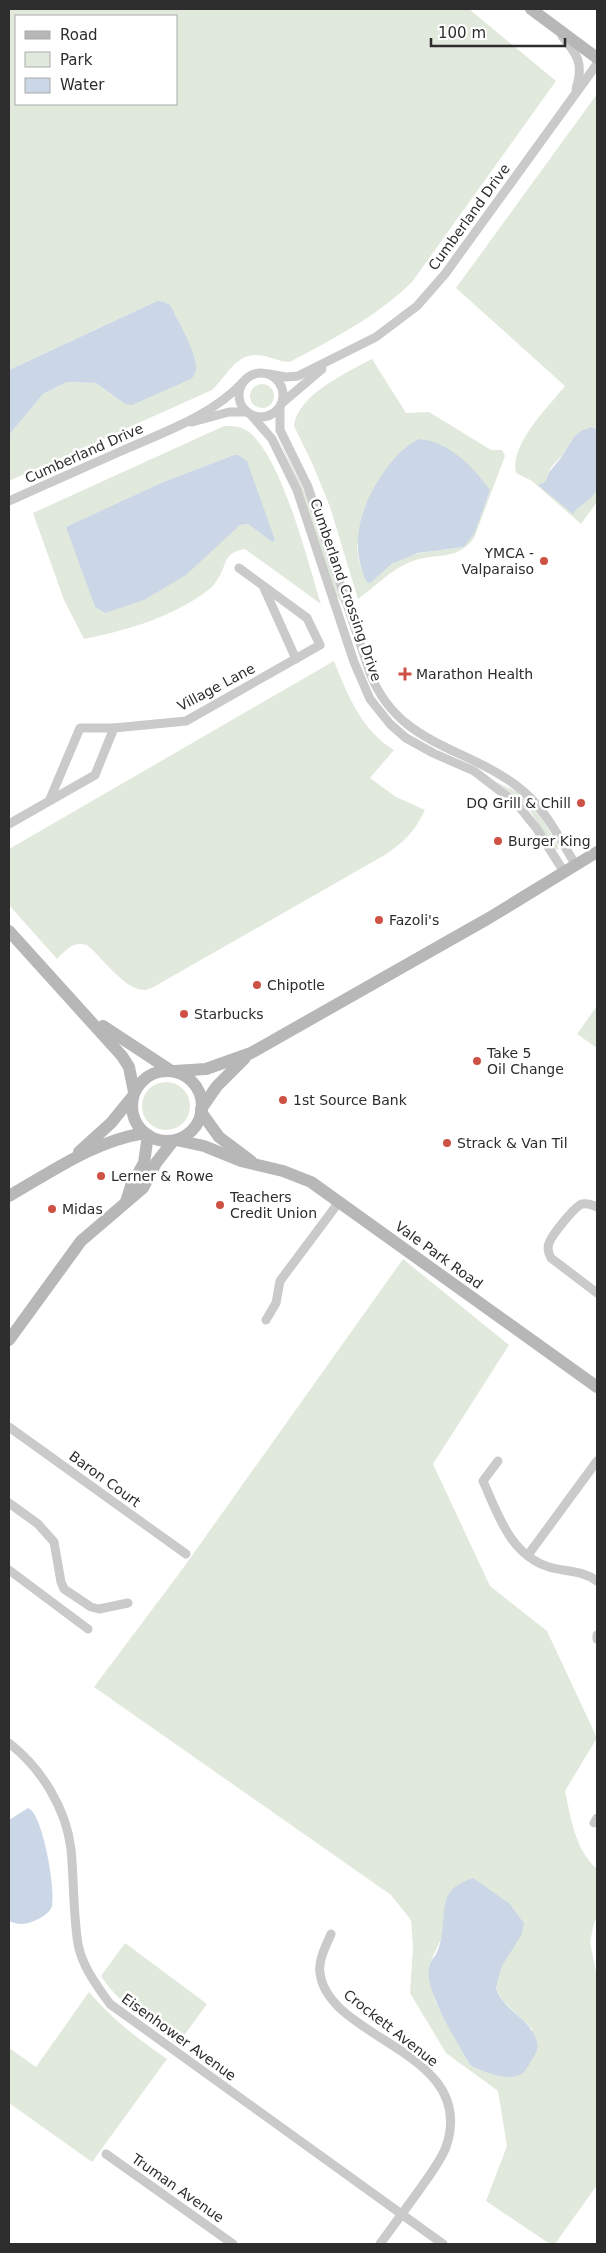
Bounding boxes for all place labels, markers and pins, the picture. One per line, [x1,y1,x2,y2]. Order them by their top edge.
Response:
place label: YMCA - Valparaiso [461,545,534,577]
marker: YMCA - Valparaiso [538,555,550,567]
place label: Marathon Health [416,666,533,682]
marker: Marathon Health [398,667,412,681]
place label: DQ Grill & Chill [466,795,571,811]
marker: DQ Grill & Chill [575,797,587,809]
place label: Burger King [508,833,591,849]
marker: Burger King [492,835,504,847]
place label: Fazoli's [389,912,439,928]
marker: Fazoli's [373,914,385,926]
place label: Chipotle [267,977,325,993]
marker: Chipotle [251,979,263,991]
place label: Starbucks [194,1006,264,1022]
marker: Starbucks [178,1008,190,1020]
place label: Take 5 Oil Change [486,1045,564,1077]
marker: Take 5 Oil Change [471,1055,483,1067]
place label: 1st Source Bank [293,1092,408,1108]
marker: 1st Source Bank [277,1094,289,1106]
place label: Strack & Van Til [457,1135,568,1151]
marker: Strack & Van Til [441,1137,453,1149]
place label: Lerner & Rowe [111,1168,213,1184]
marker: Lerner & Rowe [95,1170,107,1182]
place label: Teachers Credit Union [229,1189,317,1221]
marker: Teachers Credit Union [214,1199,226,1211]
place label: Midas [62,1201,103,1217]
marker: Midas [46,1203,58,1215]

